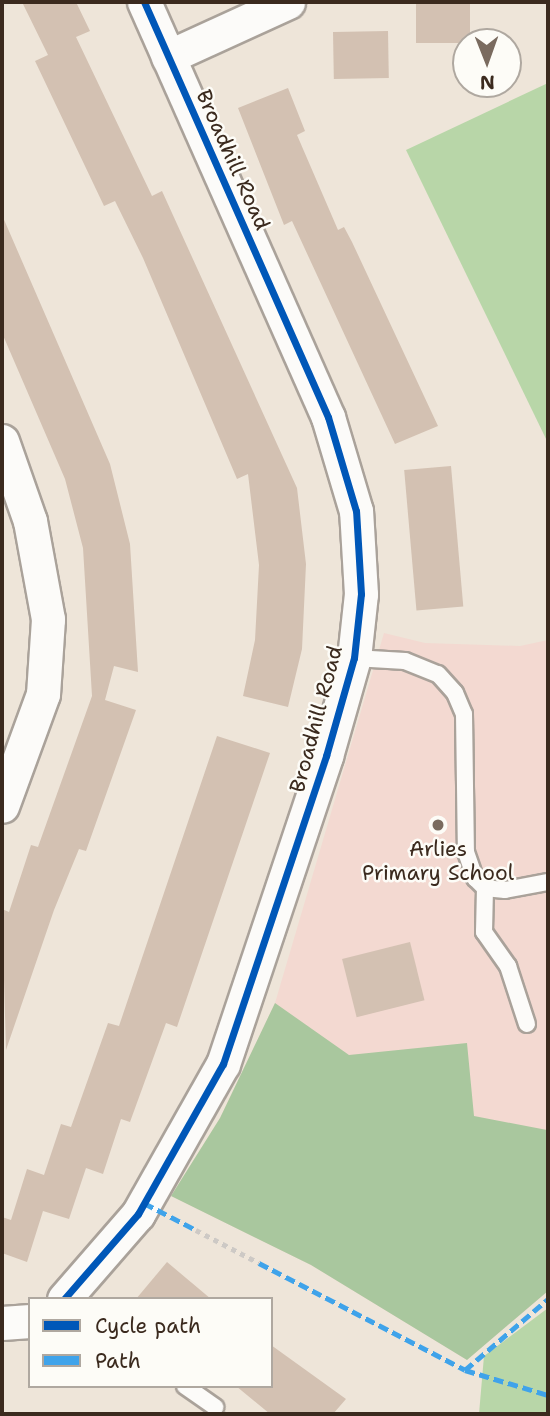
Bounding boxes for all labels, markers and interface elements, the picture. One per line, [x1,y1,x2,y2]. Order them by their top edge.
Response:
north arrow [452,28,522,98]
text: N [480,70,495,95]
street label: Broadhill Road [191,86,275,234]
street label: Broadhill Road [284,643,348,795]
marker: Arlies Primary School [430,817,446,833]
place label: Arlies Primary School [362,836,514,886]
legend [28,1297,273,1388]
text: Cycle path [95,1312,201,1340]
text: Path [95,1347,141,1375]

